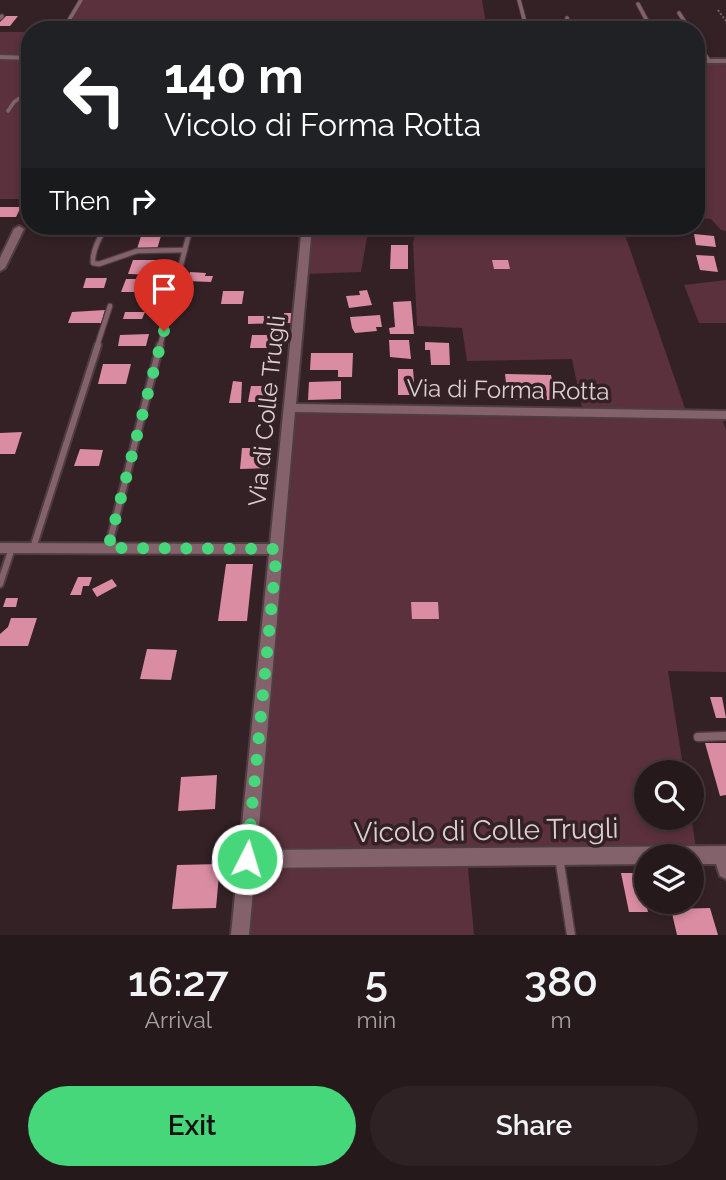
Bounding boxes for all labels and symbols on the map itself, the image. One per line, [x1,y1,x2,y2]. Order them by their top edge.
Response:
pin [134,259,194,331]
street label: Via di Colle Trugli [242,314,291,508]
street label: Via di Forma Rotta [406,373,610,406]
street label: Vicolo di Colle Trugli [353,812,619,849]
position arrow [210,822,284,896]

